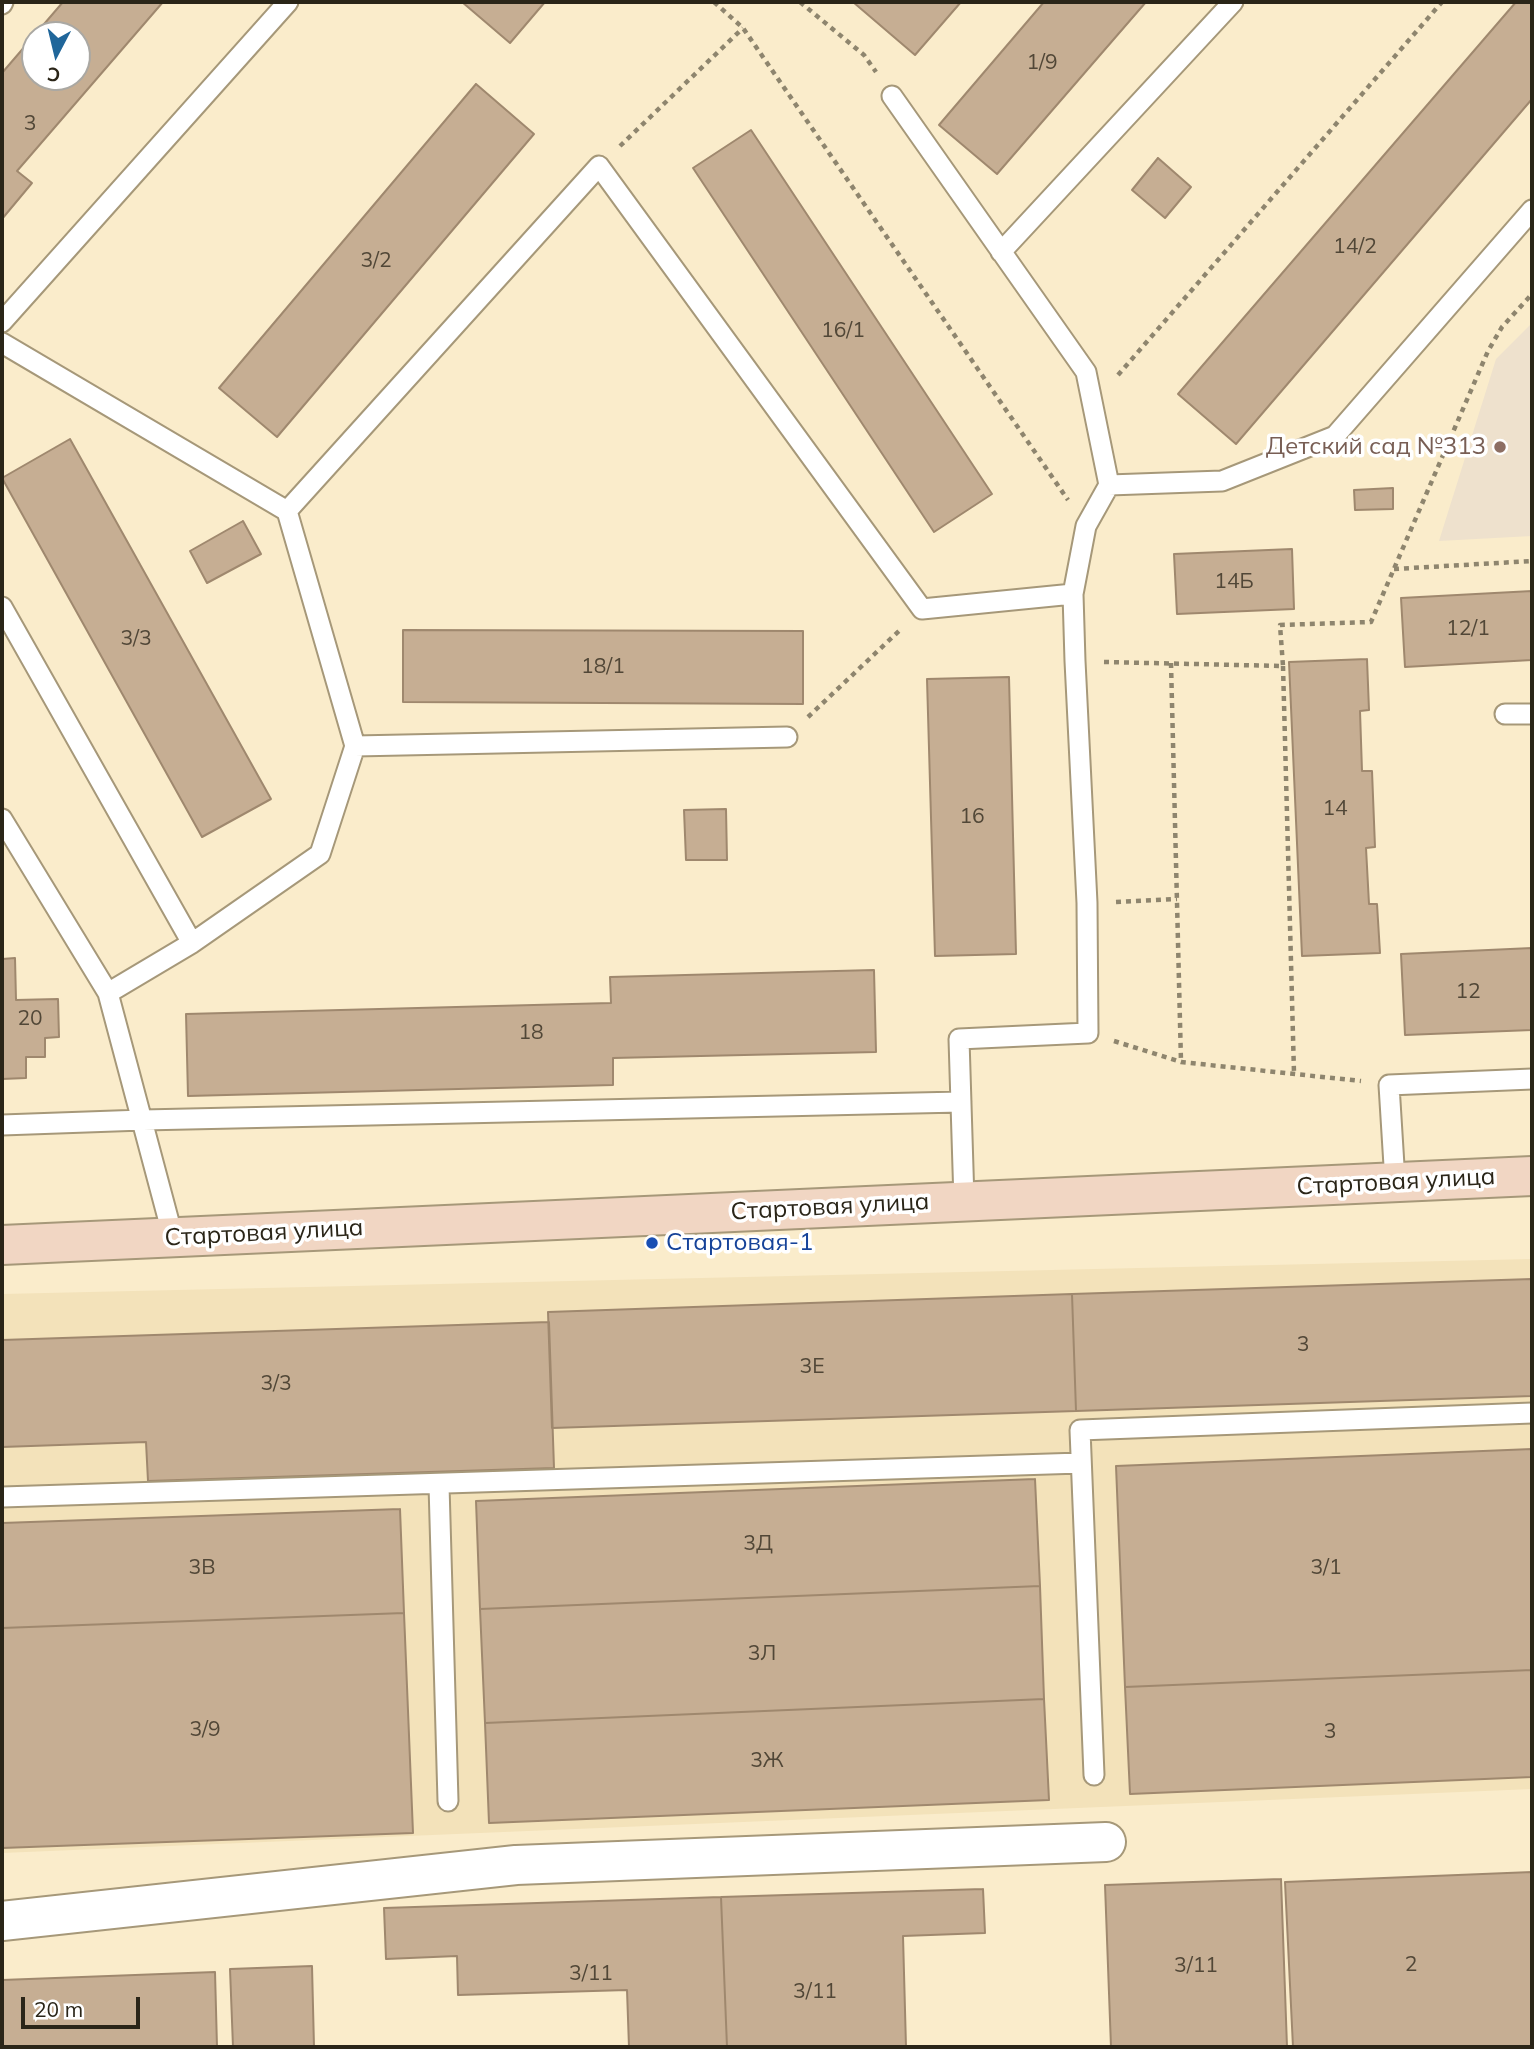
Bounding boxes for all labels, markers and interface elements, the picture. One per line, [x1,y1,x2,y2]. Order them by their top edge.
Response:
north arrow [21,21,91,91]
house number: 1/9 [1026,50,1058,76]
text: С [46,62,62,88]
house number: 3 [24,111,36,137]
house number: 14/2 [1333,234,1377,260]
house number: 3/2 [360,248,392,274]
house number: 16/1 [821,318,865,344]
place label: Детский сад №313 [1266,433,1486,461]
marker: Детский сад №313 [1492,439,1508,455]
house number: 14Б [1214,569,1254,595]
house number: 12/1 [1446,616,1490,642]
house number: 3/3 [120,626,152,652]
house number: 18/1 [581,654,625,680]
house number: 14 [1322,796,1348,822]
house number: 16 [959,804,985,830]
house number: 12 [1455,979,1481,1005]
house number: 20 [17,1006,43,1032]
house number: 18 [518,1020,544,1046]
street label: Стартовая улица [1296,1162,1496,1202]
street label: Стартовая улица [730,1187,930,1227]
street label: Стартовая улица [164,1213,364,1253]
place label: Стартовая-1 [666,1229,813,1257]
marker: Стартовая-1 [644,1235,660,1251]
house number: 3 [1297,1332,1309,1358]
house number: 3Е [800,1354,824,1380]
house number: 3/3 [260,1371,292,1397]
house number: 3Д [743,1531,773,1557]
house number: 3В [189,1555,215,1581]
house number: 3/1 [1310,1555,1342,1581]
house number: 3Л [748,1641,776,1667]
house number: 3/9 [189,1717,221,1743]
house number: 3 [1324,1719,1336,1745]
house number: 3Ж [750,1748,784,1774]
house number: 2 [1405,1952,1417,1978]
house number: 3/11 [1174,1953,1218,1979]
house number: 3/11 [569,1961,613,1987]
house number: 3/11 [793,1979,837,2005]
scale bar [24,1982,144,2026]
text: 20 m [34,1996,83,2022]

